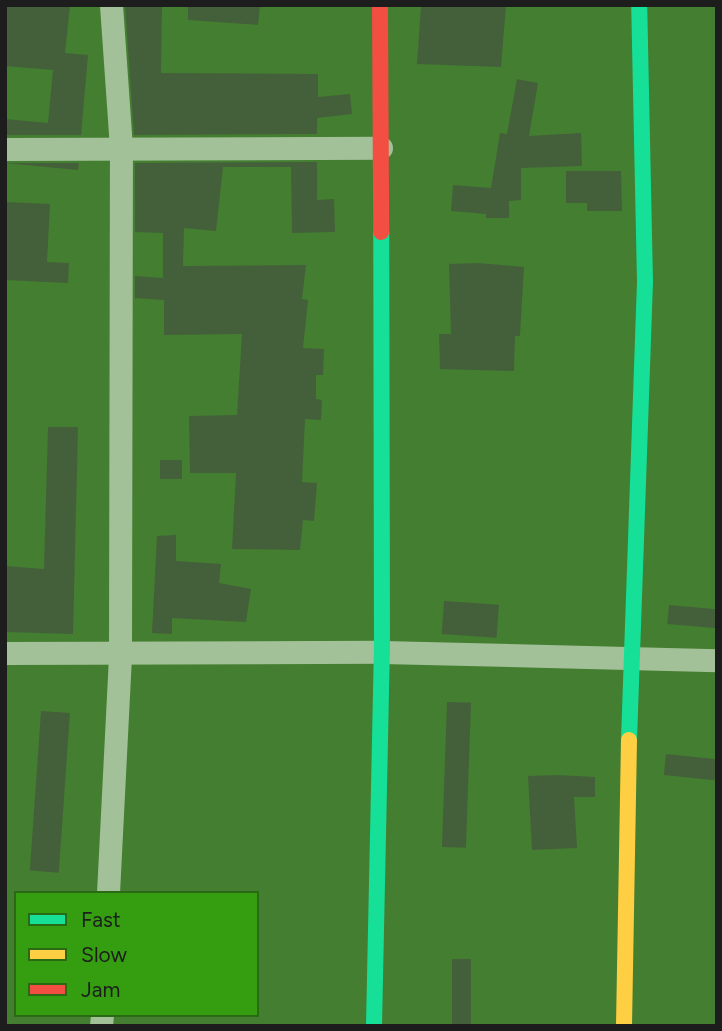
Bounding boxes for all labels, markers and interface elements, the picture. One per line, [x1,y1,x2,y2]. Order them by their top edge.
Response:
legend [14,891,259,1017]
text: Fast [81,907,121,932]
text: Slow [81,942,127,967]
text: Jam [81,977,120,1002]

